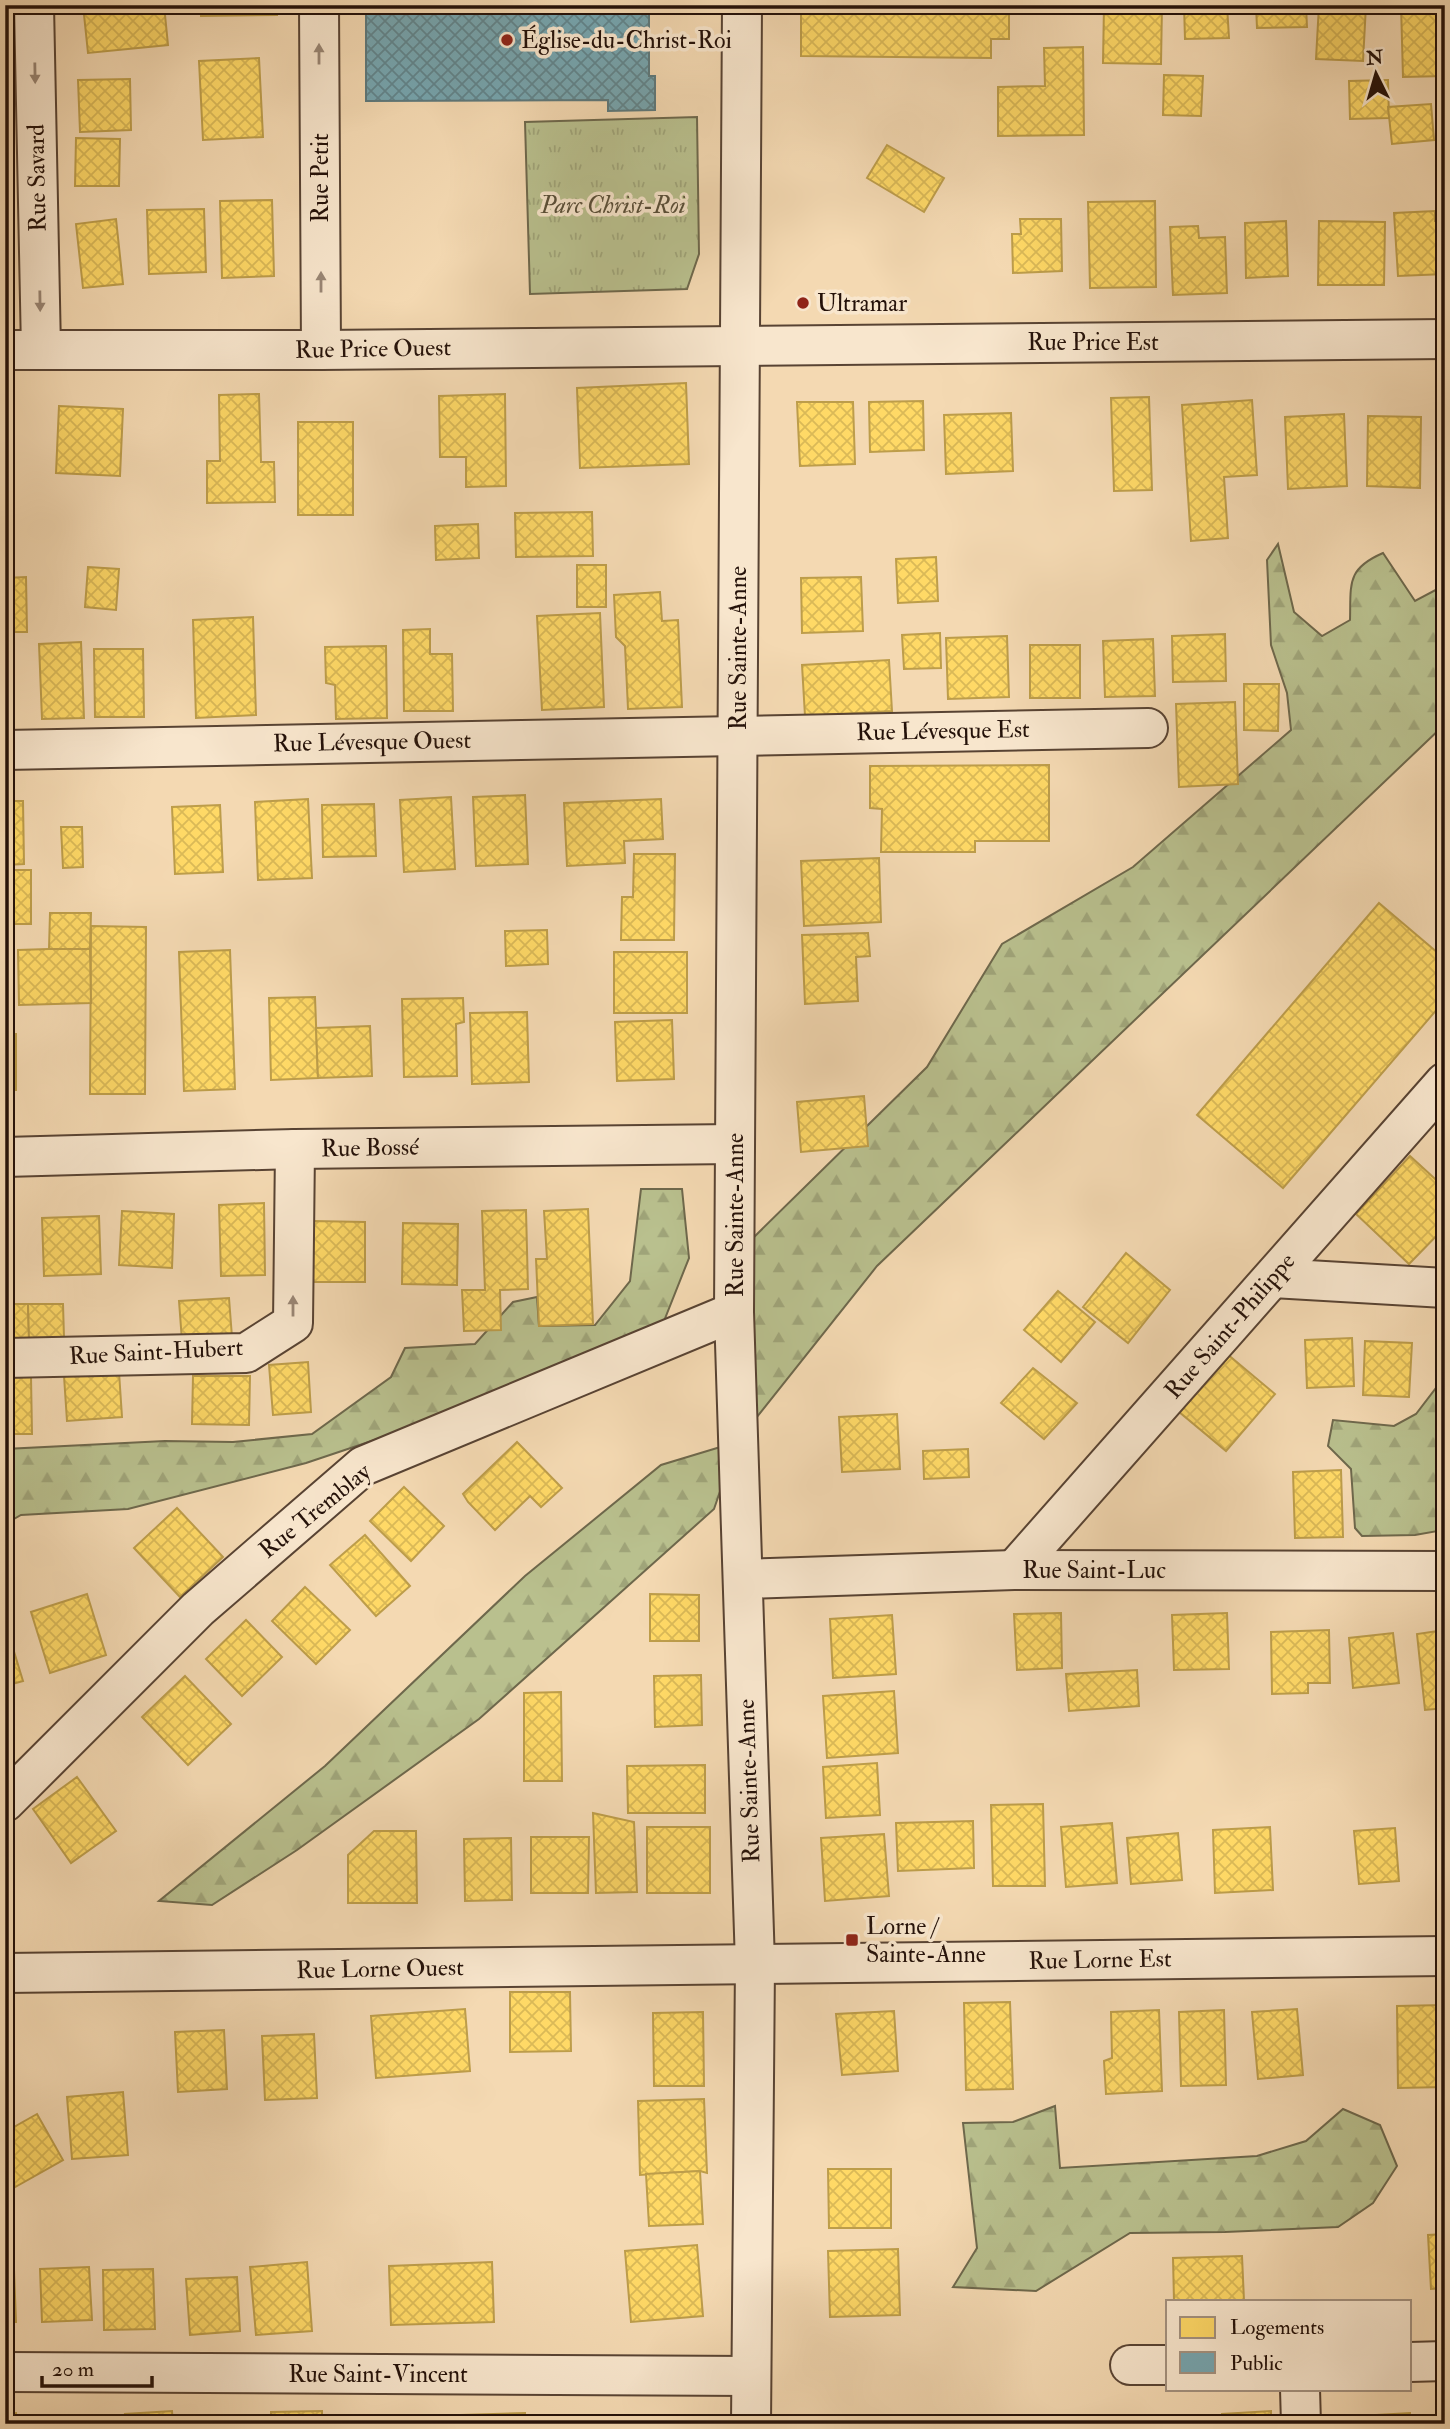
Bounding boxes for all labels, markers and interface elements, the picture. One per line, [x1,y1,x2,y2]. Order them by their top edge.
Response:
place label: Église-du-Christ-Roi [521,24,732,56]
marker: Église-du-Christ-Roi [499,32,515,48]
north arrow [1342,38,1412,108]
one-way arrow [313,43,325,65]
text: N [1364,45,1385,71]
one-way arrow [29,63,41,85]
street label: Rue Savard [21,124,53,232]
street label: Rue Petit [305,133,336,223]
park label: Parc Christ-Roi [540,190,686,221]
one-way arrow [315,270,326,292]
place label: Ultramar [817,288,907,319]
one-way arrow [34,290,45,312]
marker: Ultramar [795,295,811,311]
street label: Rue Price Est [1027,327,1159,358]
street label: Rue Price Ouest [295,332,452,366]
street label: Rue Sainte-Anne [723,566,754,730]
street label: Rue Lévesque Est [856,714,1030,748]
street label: Rue Lévesque Ouest [273,725,472,759]
street label: Rue Bossé [321,1132,420,1164]
street label: Rue Sainte-Anne [720,1133,751,1297]
street label: Rue Saint-Philippe [1158,1246,1302,1406]
one-way arrow [288,1295,299,1317]
street label: Rue Saint-Hubert [68,1332,244,1372]
street label: Rue Tremblay [253,1456,378,1566]
street label: Rue Saint-Luc [1022,1555,1166,1586]
street label: Rue Sainte-Anne [731,1698,767,1864]
place label: Lorne / Sainte-Anne [866,1911,986,1970]
marker: Lorne / Sainte-Anne [844,1932,860,1948]
street label: Rue Lorne Est [1028,1943,1172,1977]
street label: Rue Lorne Ouest [296,1952,464,1986]
legend [1166,2300,1412,2390]
text: Logements [1230,2314,1324,2341]
scale bar [42,2345,152,2389]
text: Public [1230,2350,1283,2377]
text: 20 m [52,2356,94,2383]
street label: Rue Saint-Vincent [288,2359,468,2390]

